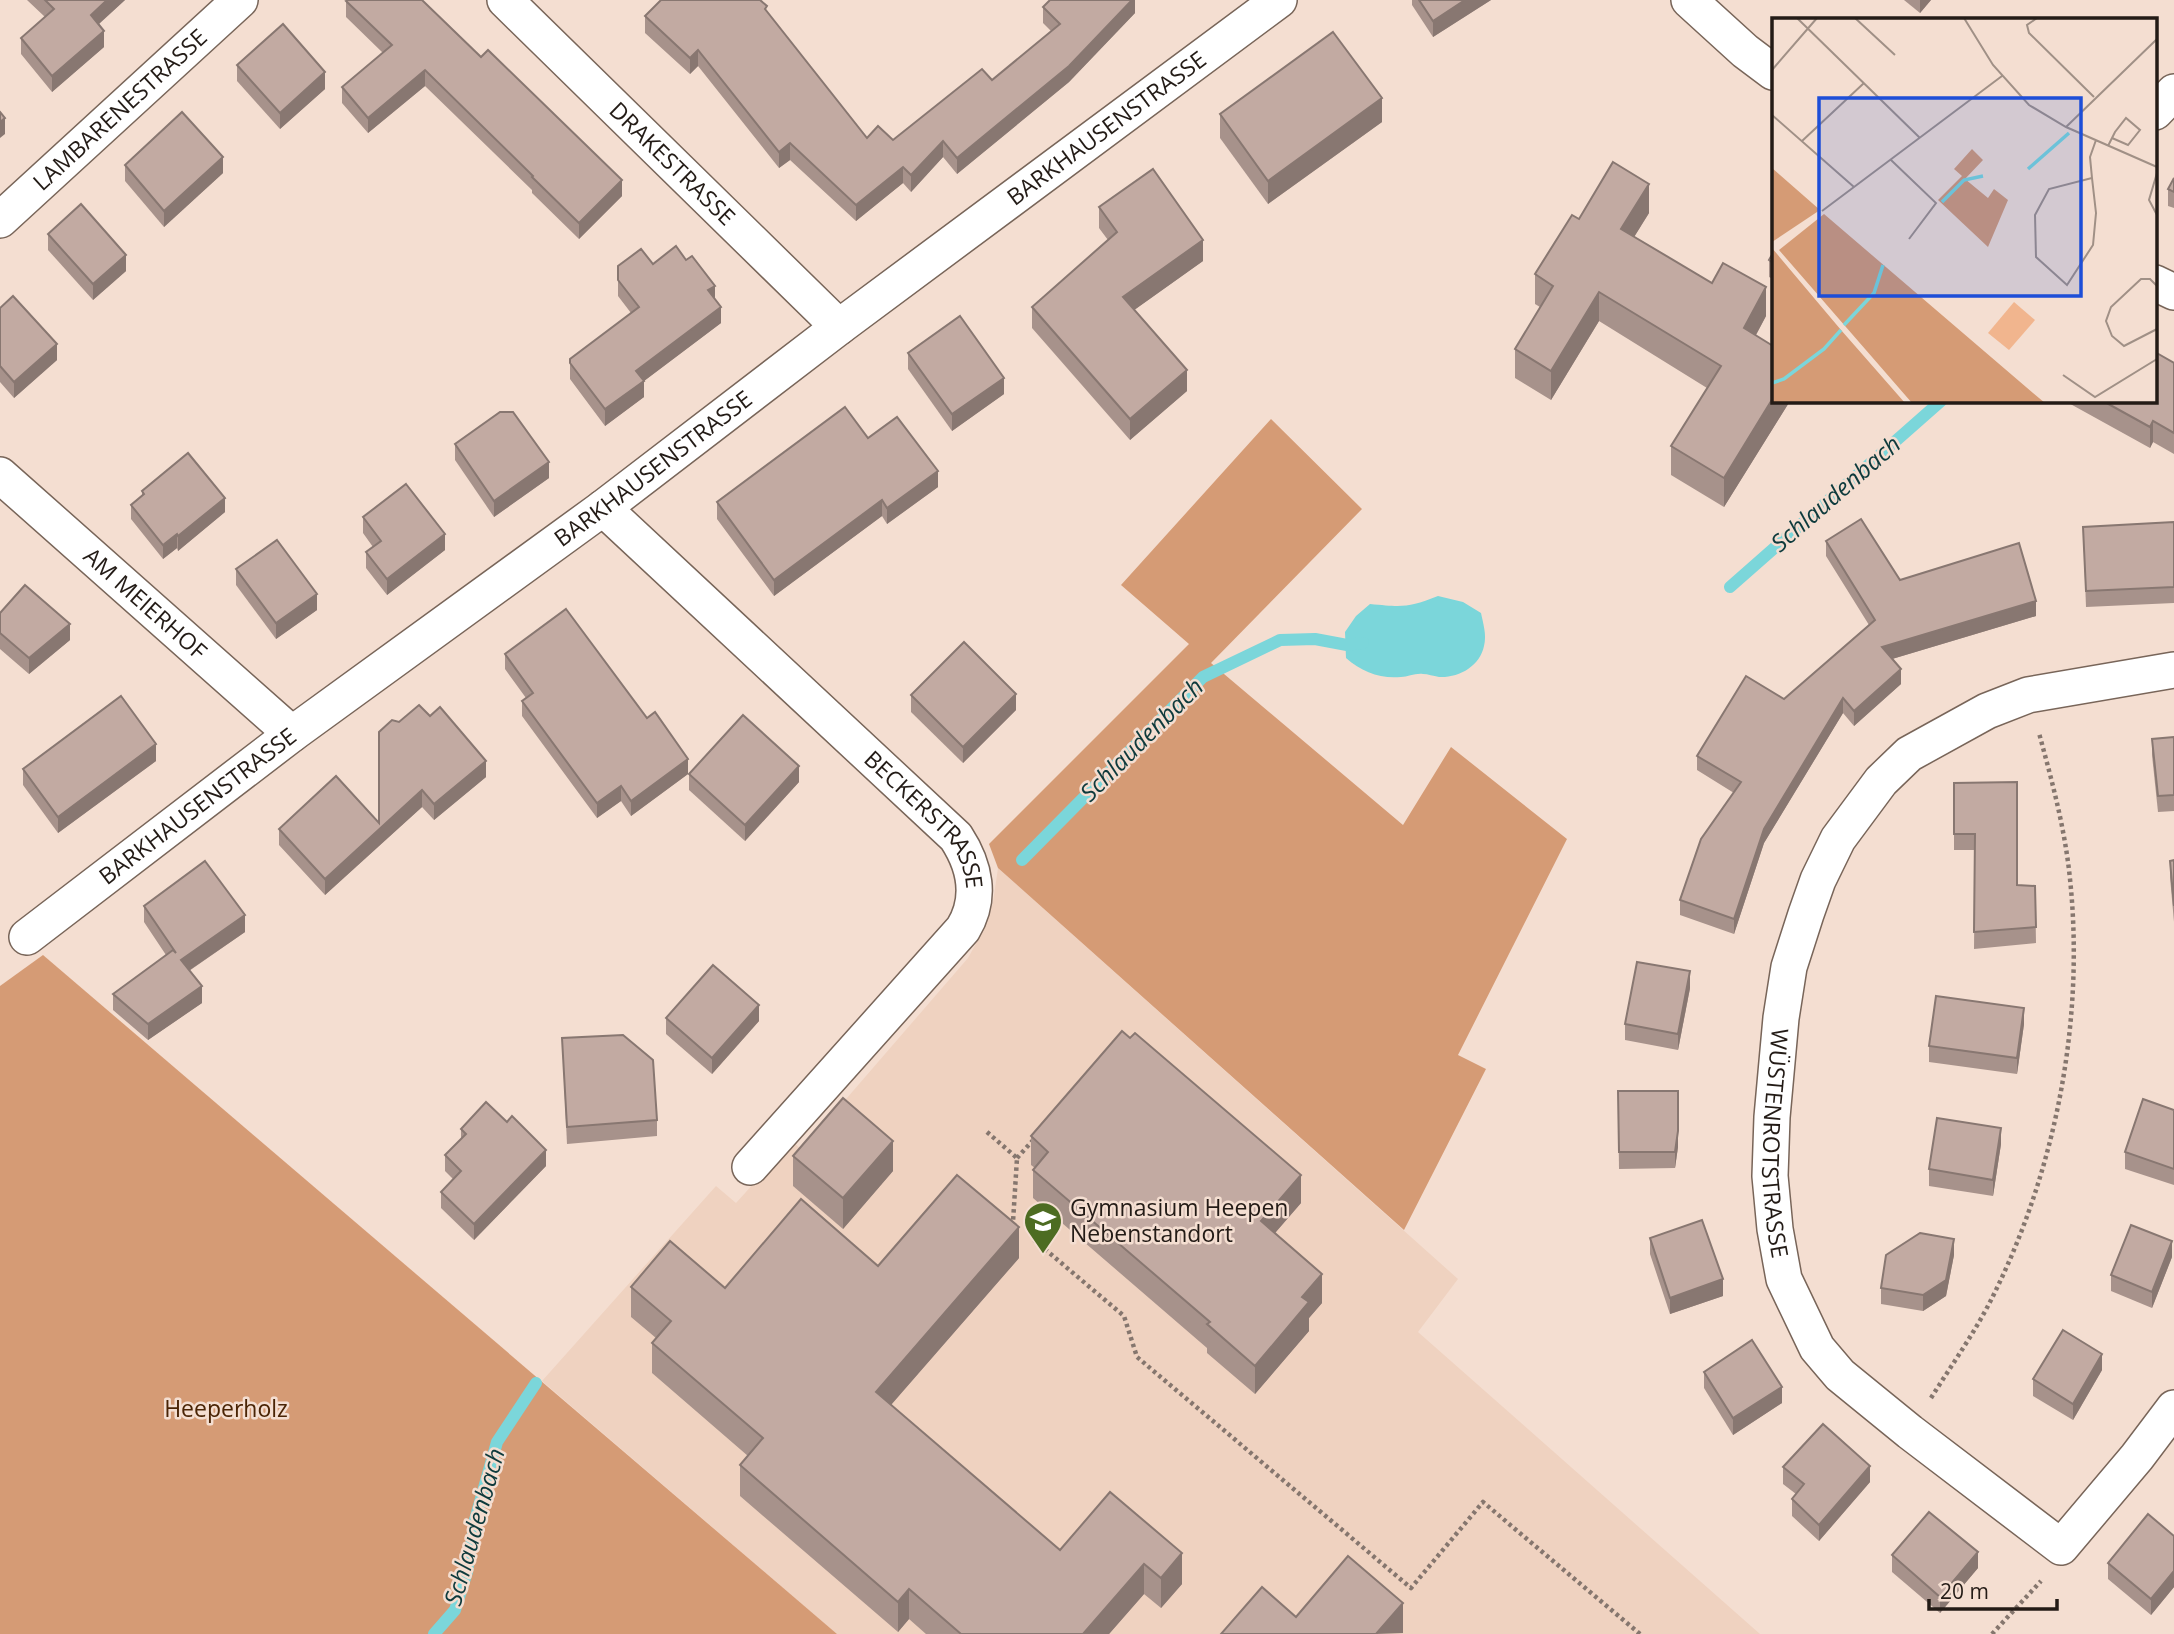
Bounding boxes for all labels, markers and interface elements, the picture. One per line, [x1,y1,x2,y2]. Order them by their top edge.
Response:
inset map [1772,18,2156,402]
street label: LAMBARENESTRASSE [25,21,214,197]
street label: BARKHAUSENSTRASSE [1000,43,1212,212]
street label: DRAKESTRASSE [603,94,743,232]
street label: BARKHAUSENSTRASSE [547,382,758,553]
water label: Schlaudenbach [1763,427,1907,558]
street label: AM MEIERHOF [77,540,214,666]
water label: Schlaudenbach [1072,670,1210,808]
street label: BARKHAUSENSTRASSE [92,720,302,891]
street label: BECKERSTRASSE [858,743,991,890]
street label: WÜSTENROTSTRASSE [1755,1027,1797,1260]
place label: Gymnasium Heepen Nebenstandort [1070,1191,1288,1249]
school or university icon: Gymnasium Heepen Nebenstandort [1022,1200,1064,1255]
park label: Heeperholz [164,1392,288,1424]
water label: Schlaudenbach [435,1444,512,1609]
scale bar [1929,1568,2057,1612]
text: 20 m [1940,1577,1989,1605]

